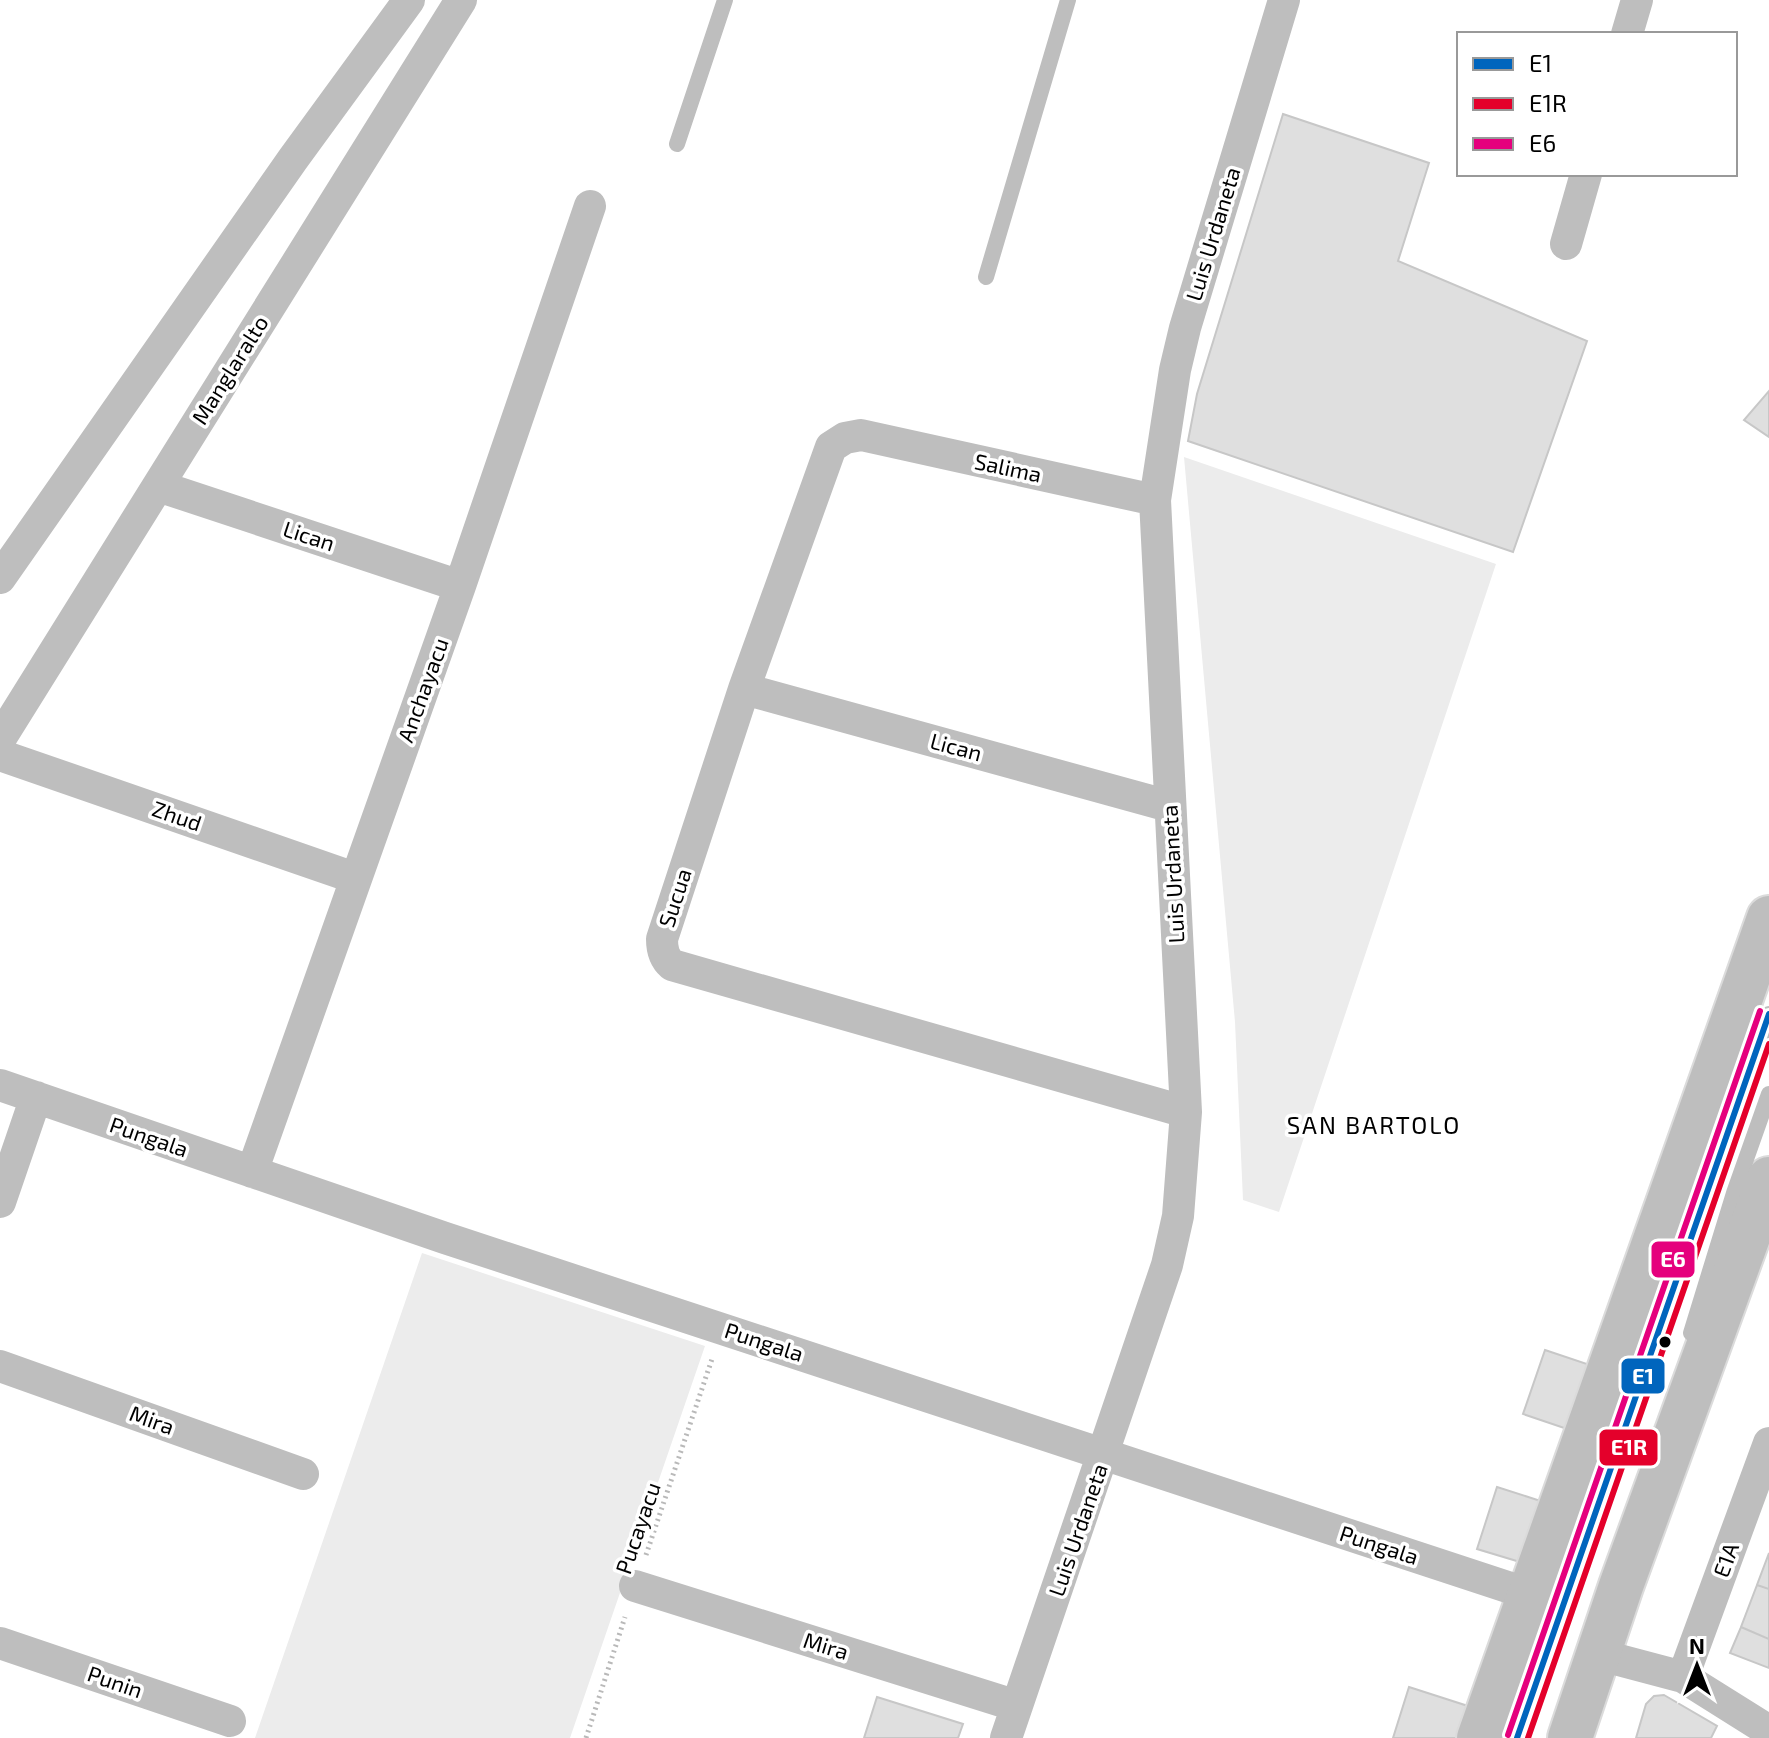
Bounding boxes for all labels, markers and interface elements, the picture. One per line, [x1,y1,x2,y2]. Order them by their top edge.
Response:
legend [1457,32,1737,176]
text: E1 [1529,48,1552,77]
text: E1R [1529,88,1567,117]
text: E6 [1529,128,1556,157]
street label: Luis Urdaneta [1179,164,1245,304]
street label: Manglaralto [185,310,273,429]
street label: Salima [972,447,1044,487]
street label: Lican [280,515,338,556]
street label: Anchayacu [391,634,453,745]
street label: Lican [928,727,985,765]
street label: Zhud [149,795,205,836]
street label: Luis Urdaneta [1155,804,1189,944]
street label: Sucua [652,865,696,930]
district label: SAN BARTOLO [1287,1110,1461,1139]
street label: Pungala [107,1111,192,1162]
line badge: E6 [1650,1240,1696,1279]
text: E6 [1660,1245,1686,1271]
street label: Pungala [722,1316,807,1366]
unlabelled marker [1657,1334,1673,1350]
line badge: E1 [1620,1357,1666,1395]
text: E1 [1632,1362,1654,1388]
street label: Mira [126,1399,178,1439]
line badge: E1R [1598,1428,1659,1467]
text: E1R [1611,1433,1647,1459]
street label: Luis Urdaneta [1042,1460,1112,1599]
street label: Pucayacu [609,1478,665,1577]
street label: Pungala [1337,1519,1422,1569]
street label: E1A [1707,1539,1743,1580]
street label: Mira [801,1626,852,1664]
north arrow [1657,1626,1737,1706]
text: N [1689,1632,1705,1658]
street label: Punin [84,1660,146,1703]

